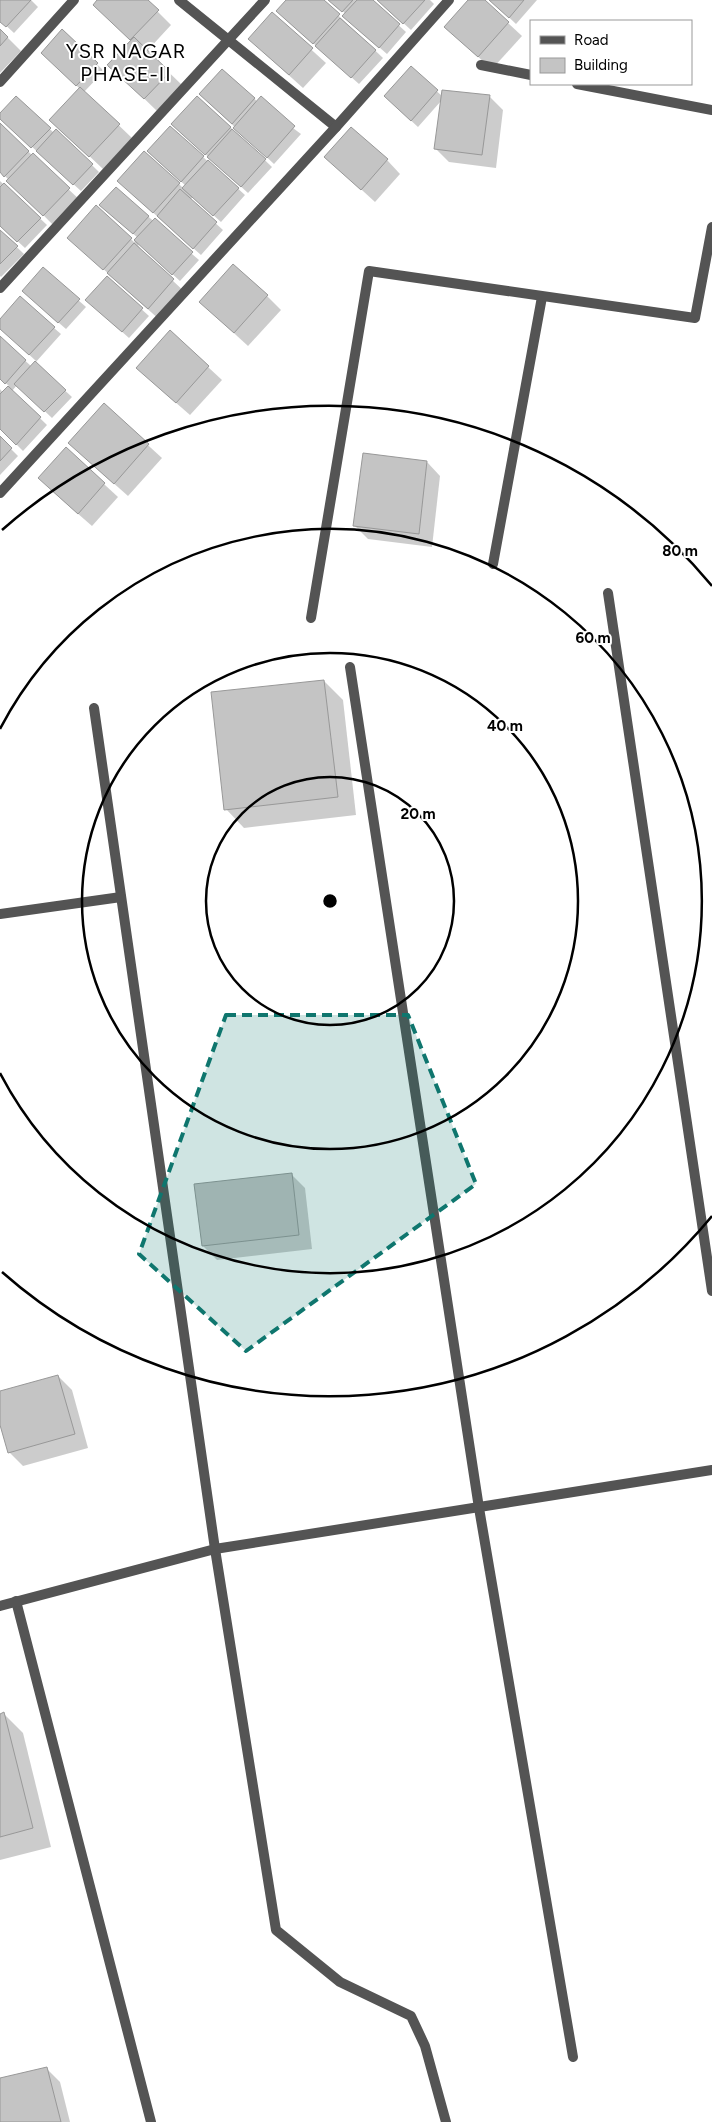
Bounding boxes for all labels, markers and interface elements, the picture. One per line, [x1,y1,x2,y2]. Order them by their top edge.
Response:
legend [530,20,692,85]
text: Road [574,31,609,49]
district label: YSR NAGAR PHASE-II [66,39,186,86]
text: Building [574,56,628,74]
text: 80 m [662,542,698,560]
text: 60 m [575,629,611,647]
text: 40 m [487,717,523,735]
text: 20 m [400,805,436,823]
centre of rings [321,892,339,910]

